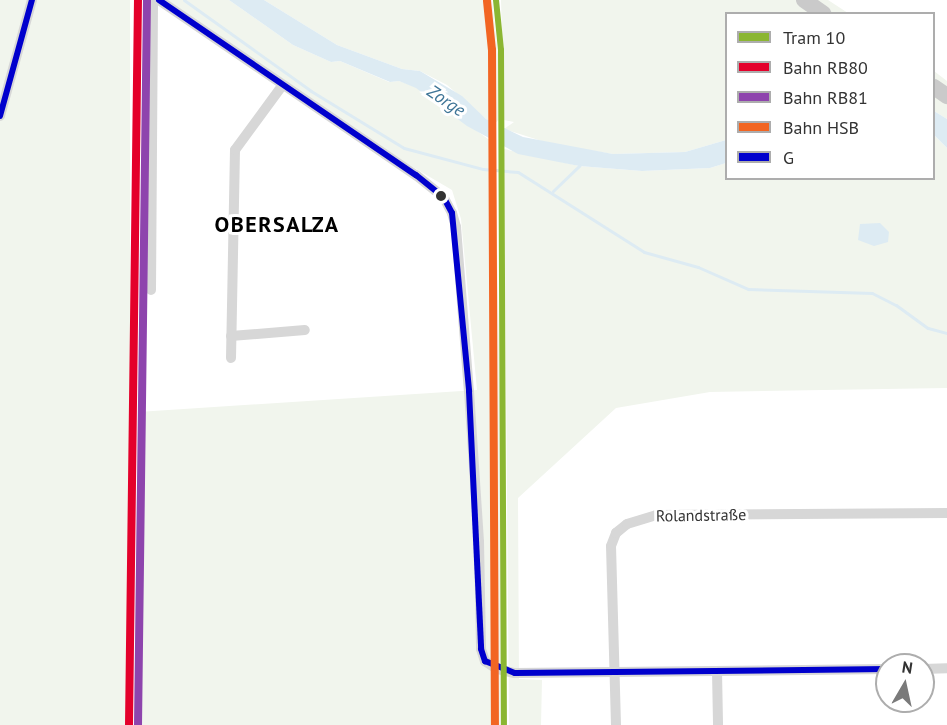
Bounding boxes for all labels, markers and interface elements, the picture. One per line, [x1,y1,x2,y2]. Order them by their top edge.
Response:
legend [725,12,935,180]
text: Tram 10 [783,26,845,49]
text: Bahn RB80 [783,56,868,79]
water label: Zorge [423,81,469,121]
text: Bahn RB81 [783,86,868,109]
text: Bahn HSB [783,116,859,139]
text: G [783,146,794,169]
unlabelled marker [435,190,447,202]
district label: OBERSALZA [215,212,339,238]
street label: Rolandstraße [656,505,746,525]
north arrow [875,653,935,713]
text: N [901,656,914,678]

